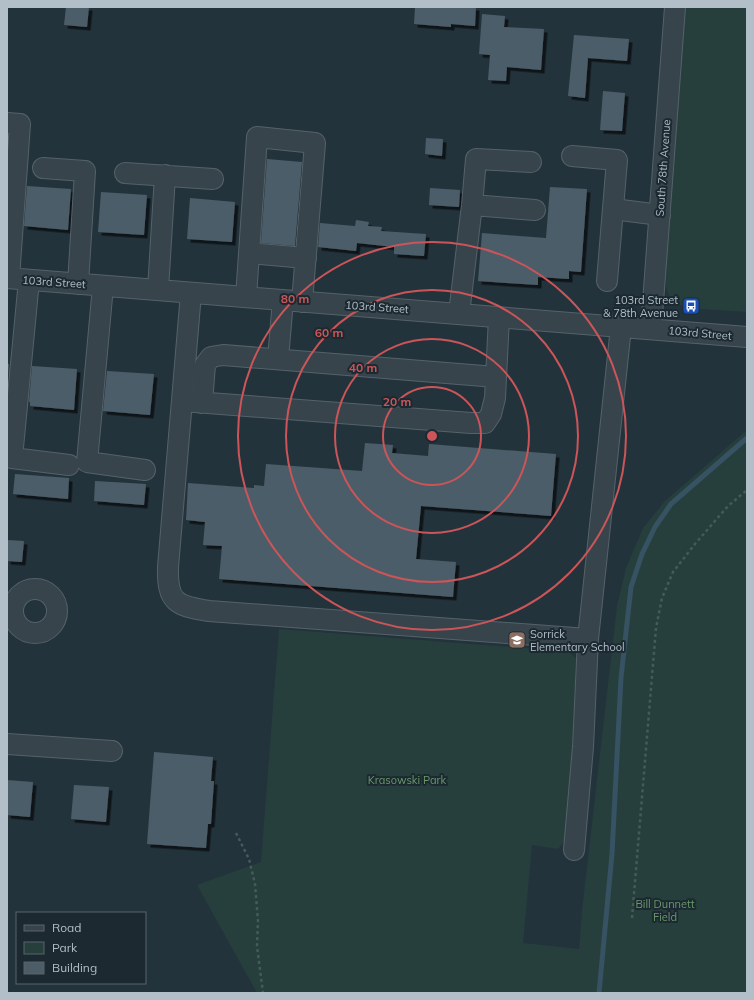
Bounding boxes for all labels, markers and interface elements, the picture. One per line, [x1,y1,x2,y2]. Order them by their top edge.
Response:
street label: South 78th Avenue [653,119,673,217]
street label: 103rd Street [22,273,86,291]
text: 80 m [281,291,309,306]
place label: 103rd Street & 78th Avenue [603,293,678,320]
bus stop icon: 103rd Street & 78th Avenue [681,296,701,316]
street label: 103rd Street [345,298,409,316]
street label: 103rd Street [668,323,732,343]
text: 60 m [315,325,343,340]
text: 40 m [349,360,377,375]
text: 20 m [383,394,411,409]
centre of rings [425,429,439,443]
place label: Sorrick Elementary School [530,627,625,654]
school or university icon: Sorrick Elementary School [507,630,527,650]
park label: Krasowski Park [368,773,447,787]
park label: Bill Dunnett Field [635,897,695,924]
legend [16,912,146,984]
text: Road [52,920,81,935]
text: Park [52,940,78,955]
text: Building [52,960,97,975]

